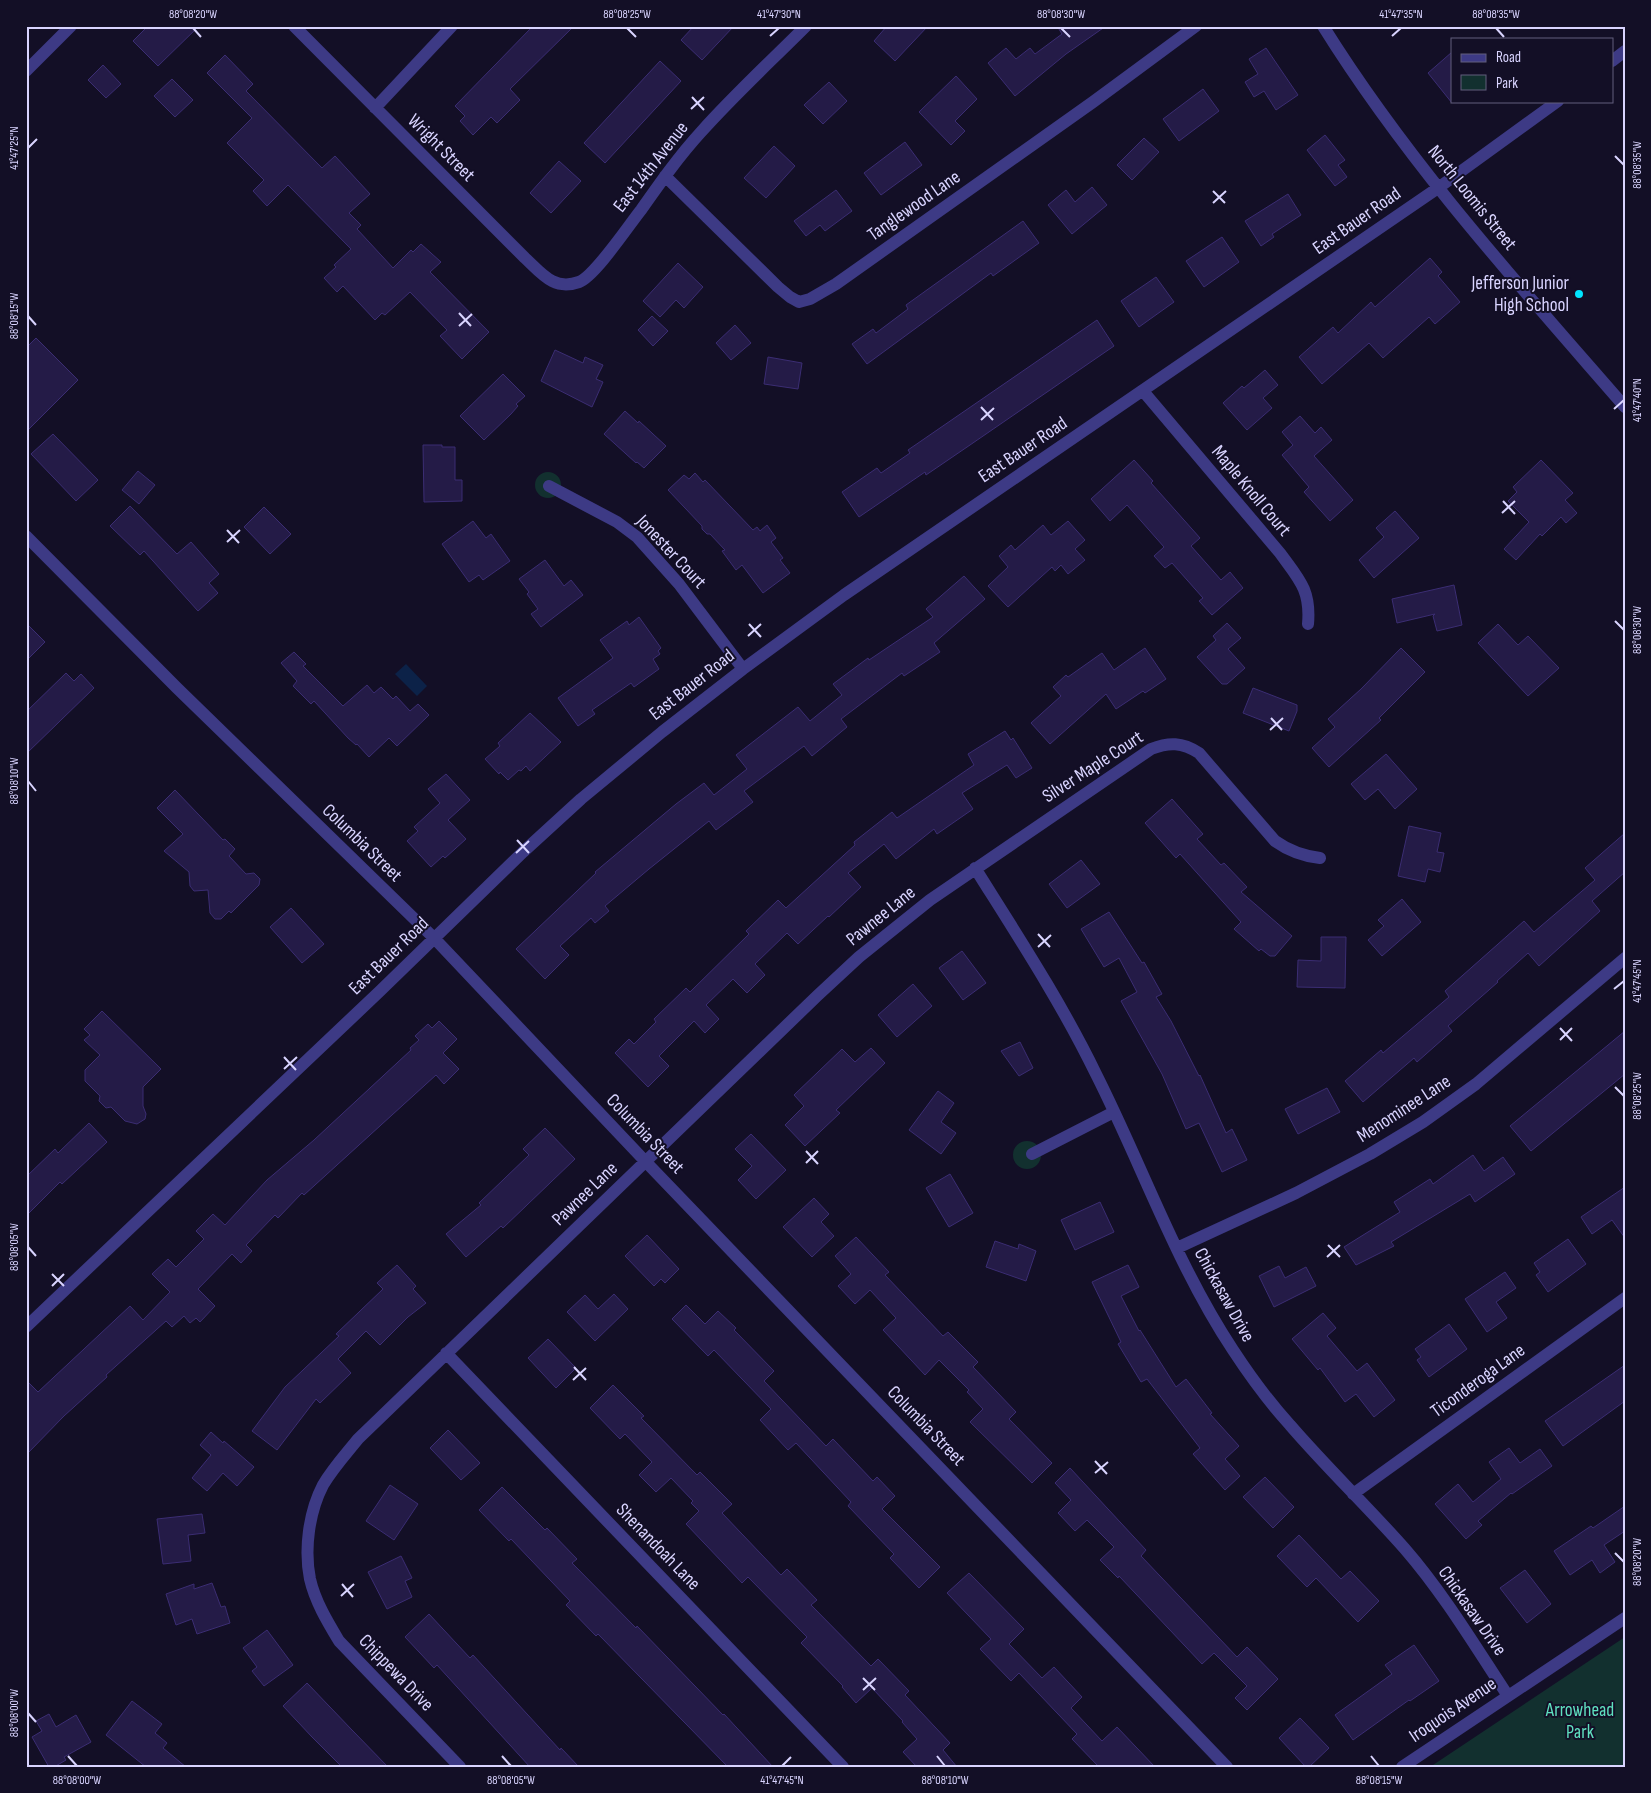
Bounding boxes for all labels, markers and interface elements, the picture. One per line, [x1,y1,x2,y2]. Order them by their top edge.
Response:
text: 88°08'20"W [169,7,217,22]
text: 88°08'25"W [603,7,651,22]
text: 41°47'30"N [757,7,801,22]
text: 88°08'30"W [1037,7,1085,22]
text: 41°47'35"N [1379,7,1423,22]
text: 88°08'35"W [1472,7,1520,22]
legend [1451,38,1614,102]
text: Road [1496,48,1521,67]
text: Park [1496,74,1518,93]
street label: Wright Street [402,109,480,187]
street label: East 14th Avenue [609,117,693,217]
text: 41°47'25"N [7,126,22,170]
street label: North Loomis Street [1423,141,1521,255]
text: 88°08'35"W [1630,141,1645,189]
street label: Tanglewood Lane [863,166,965,246]
street label: East Bauer Road [1309,182,1405,260]
place label: Jefferson Junior High School [1470,272,1570,317]
marker: Jefferson Junior High School [1573,288,1585,300]
text: 88°08'15"W [7,292,22,339]
text: 41°47'40"N [1630,378,1645,422]
street label: East Bauer Road [974,412,1072,488]
street label: Maple Knoll Court [1206,441,1296,541]
street label: Jonester Court [630,510,711,594]
text: 88°08'30"W [1630,606,1645,654]
street label: East Bauer Road [645,645,739,725]
street label: Silver Maple Court [1038,726,1148,808]
text: 88°08'10"W [7,757,22,805]
street label: Columbia Street [317,799,407,887]
street label: Pawnee Lane [842,881,920,951]
street label: East Bauer Road [344,912,434,1000]
text: 41°47'45"N [1630,959,1645,1003]
street label: Menominee Lane [1353,1070,1455,1148]
text: 88°08'25"W [1630,1072,1645,1120]
street label: Columbia Street [601,1089,689,1179]
street label: Pawnee Lane [547,1157,623,1231]
text: 88°08'05"W [7,1223,22,1271]
street label: Chickasaw Drive [1189,1244,1259,1346]
street label: Ticonderoga Lane [1426,1339,1530,1423]
street label: Columbia Street [882,1381,970,1471]
street label: Shenandoah Lane [611,1499,705,1595]
text: 88°08'20"W [1630,1538,1645,1586]
street label: Chickasaw Drive [1433,1562,1511,1660]
street label: Chippewa Drive [354,1630,438,1716]
street label: Iroquois Avenue [1405,1672,1501,1748]
text: 88°08'00"W [7,1689,22,1737]
park label: Arrowhead Park [1545,1699,1614,1744]
text: 88°08'00"W [53,1773,101,1788]
text: 88°08'05"W [487,1773,535,1788]
text: 41°47'45"N [760,1773,804,1788]
text: 88°08'10"W [921,1773,969,1788]
text: 88°08'15"W [1356,1773,1403,1788]

